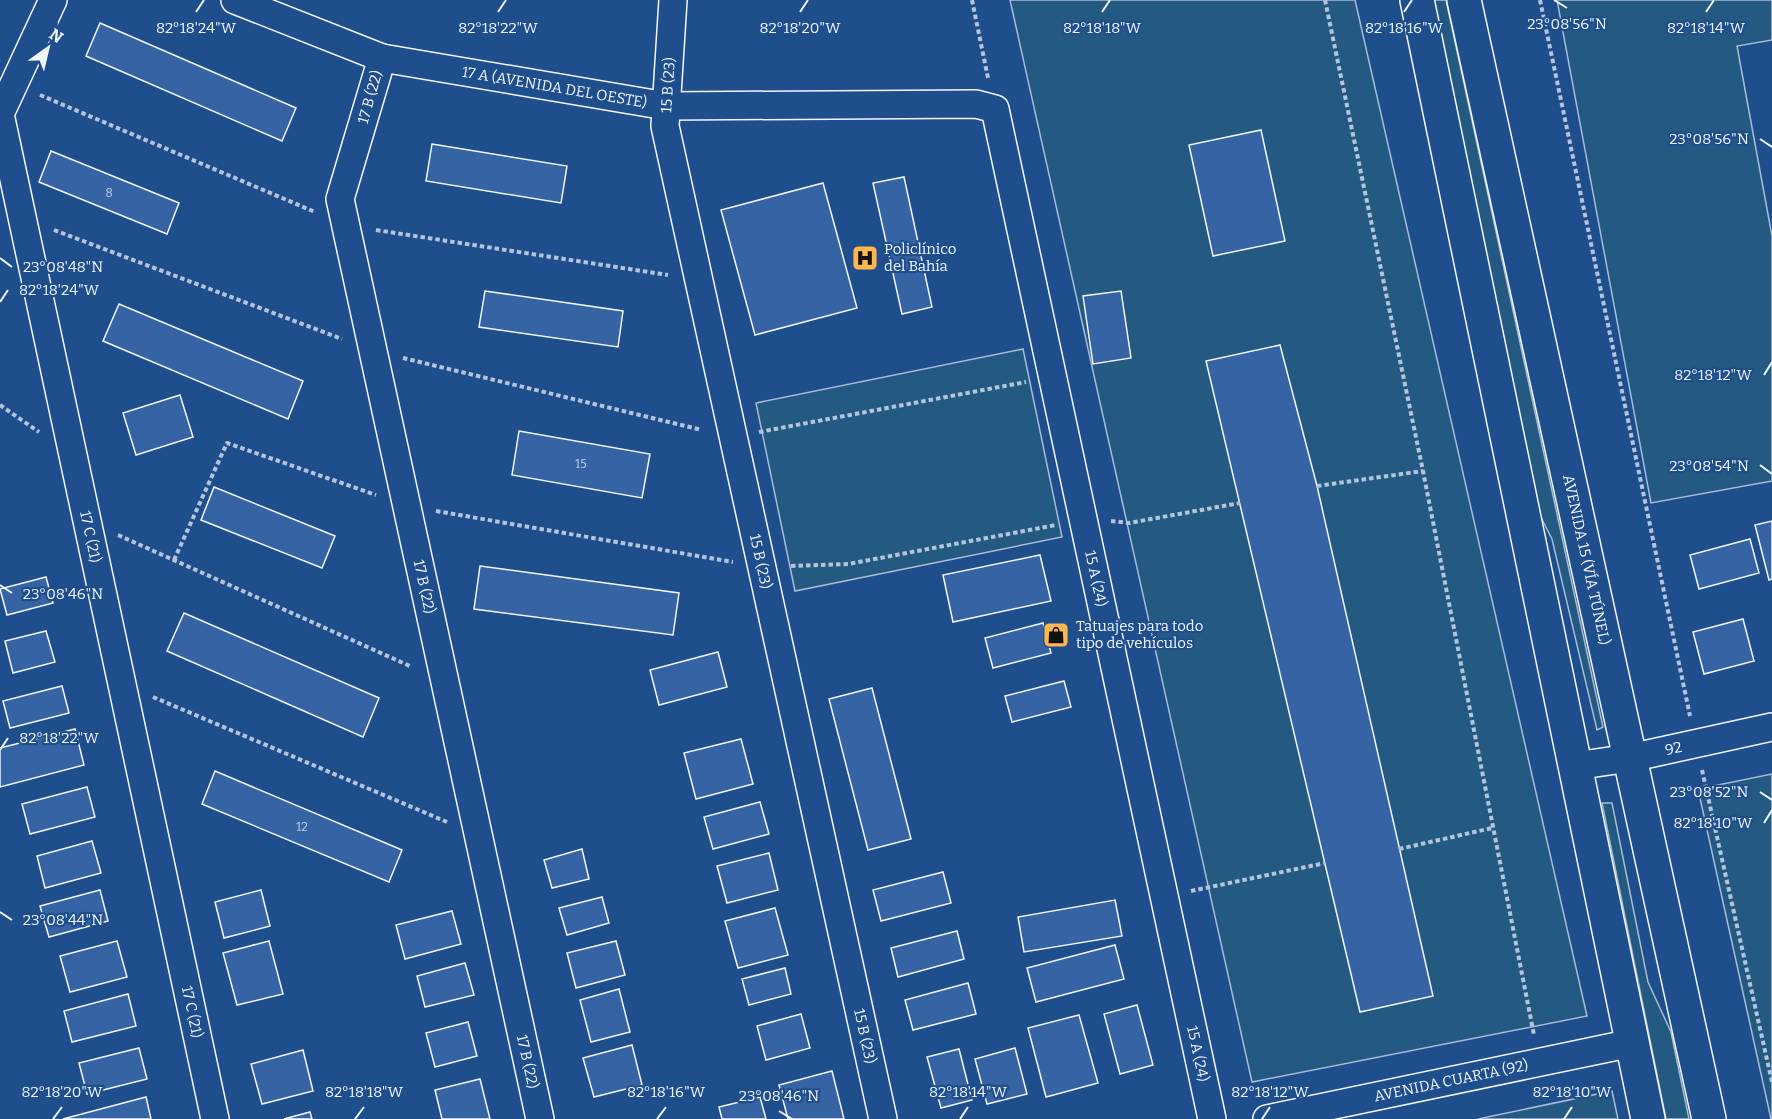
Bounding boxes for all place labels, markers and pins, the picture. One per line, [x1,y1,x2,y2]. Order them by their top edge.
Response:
place label: Policlínico del Bahía [884,240,956,275]
hospital icon: Policlínico del Bahía [850,243,880,273]
place label: Tatuajes para todo tipo de vehículos [1076,617,1203,652]
shop icon: Tatuajes para todo tipo de vehículos [1041,620,1071,650]

